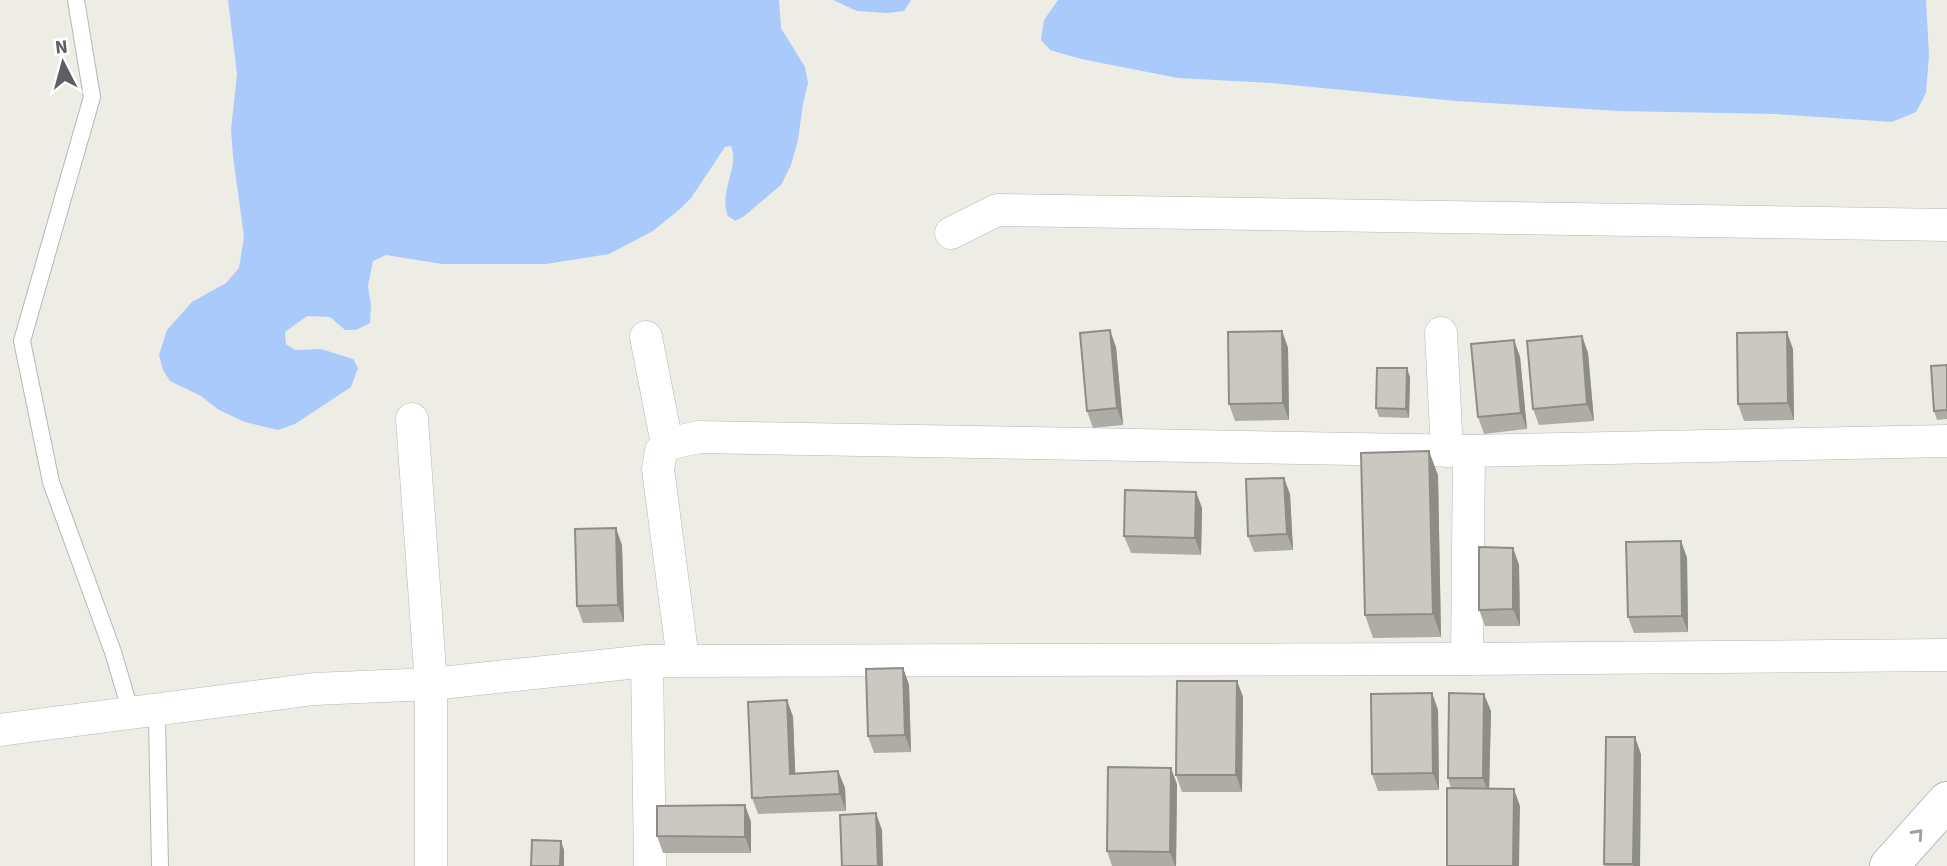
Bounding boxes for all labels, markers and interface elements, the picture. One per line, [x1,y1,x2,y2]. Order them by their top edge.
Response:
north arrow [28,28,98,98]
text: N [54,33,69,62]
one-way arrow [1910,829,1922,842]

